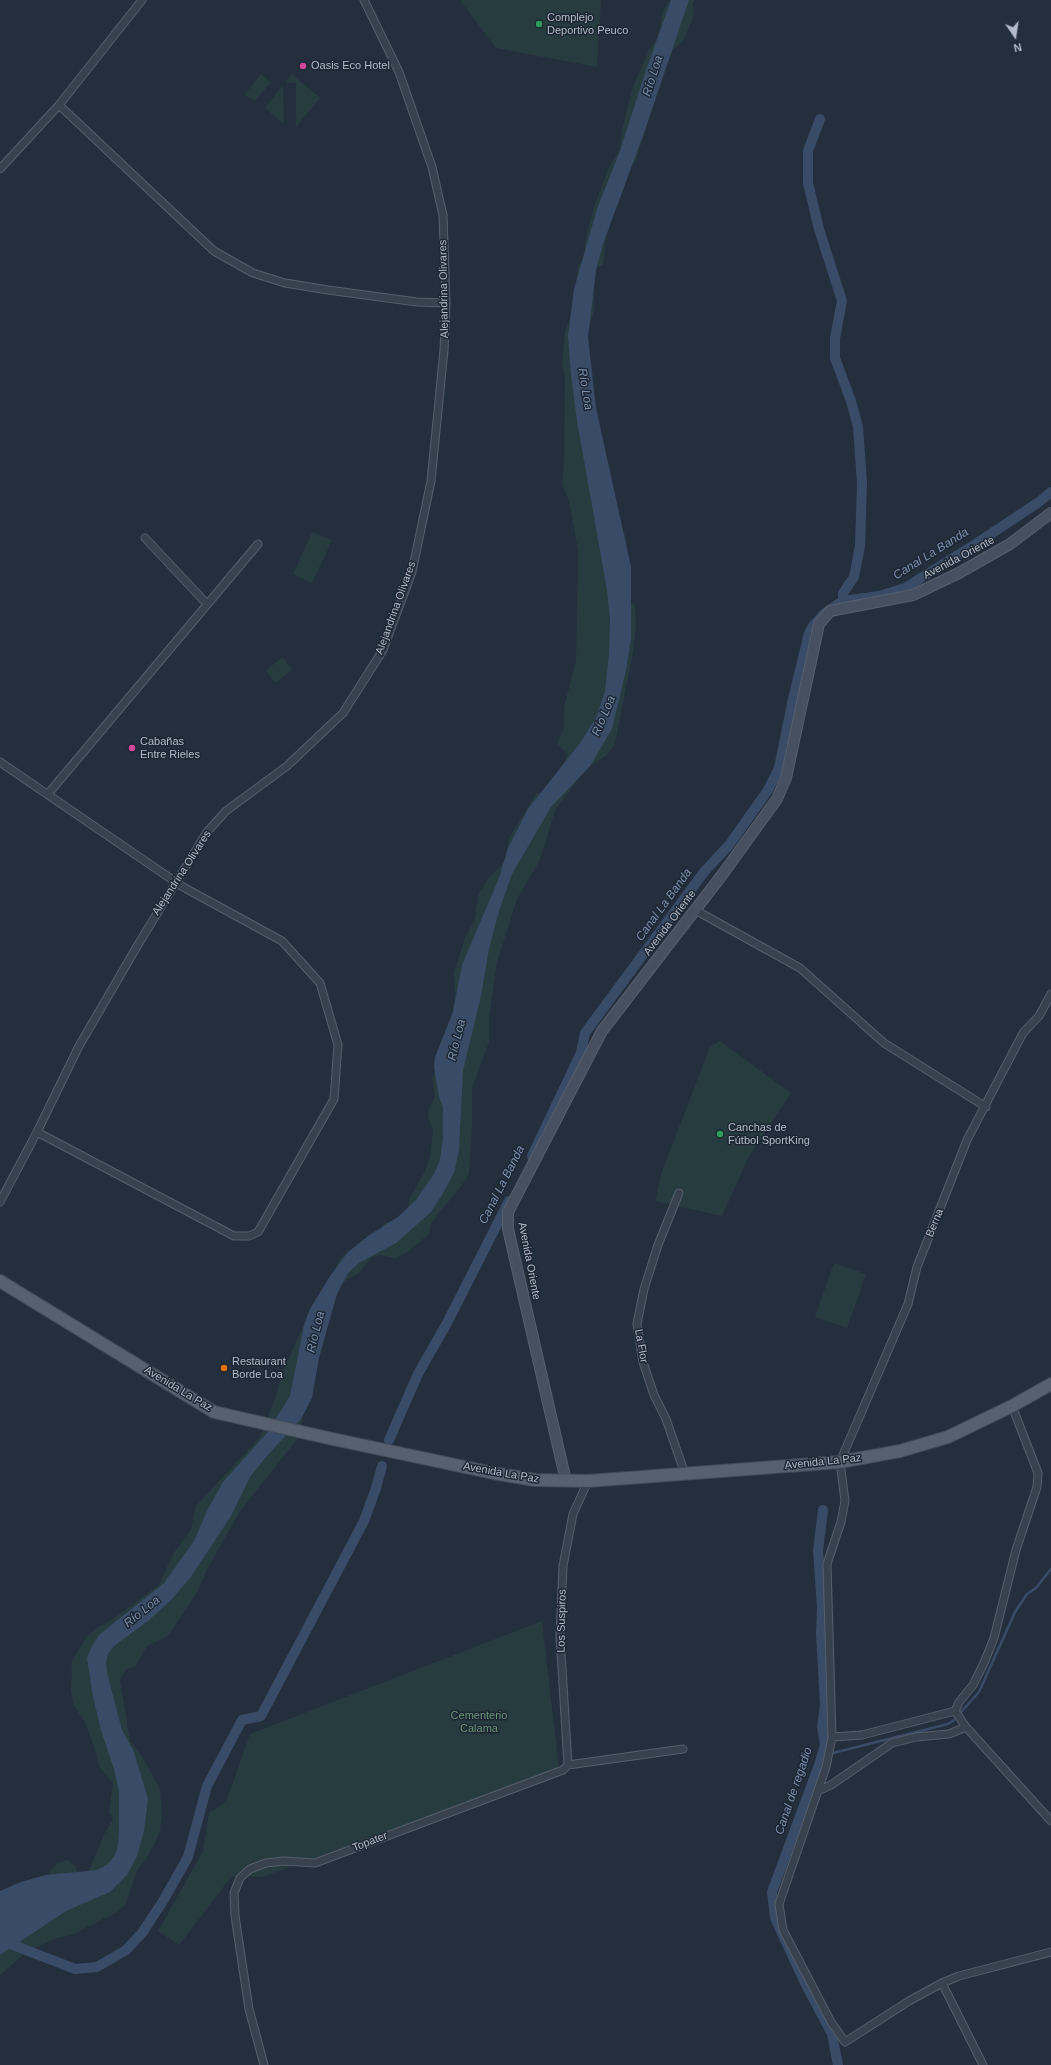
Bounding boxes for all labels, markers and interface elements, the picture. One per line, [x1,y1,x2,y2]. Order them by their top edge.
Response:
place label: Complejo Deportivo Peuco [547,11,628,37]
north arrow [995,16,1035,56]
marker: Complejo Deportivo Peuco [534,19,544,29]
text: N [1012,41,1023,54]
water label: Río Loa [640,54,666,98]
place label: Oasis Eco Hotel [311,59,390,73]
marker: Oasis Eco Hotel [298,61,308,71]
street label: Alejandrina Olivares [437,240,451,338]
water label: Río Loa [575,367,595,411]
water label: Canal La Banda [891,525,971,583]
street label: Avenida Oriente [921,534,997,582]
street label: Alejandrina Olivares [373,559,419,657]
water label: Río Loa [589,694,619,738]
place label: Cabañas Entre Rieles [140,735,200,761]
marker: Cabañas Entre Rieles [127,743,137,753]
street label: Alejandrina Olivares [150,828,214,918]
water label: Canal La Banda [633,866,695,944]
street label: Avenida Oriente [641,888,699,958]
water label: Río Loa [445,1018,469,1062]
place label: Canchas de Fútbol SportKing [728,1121,810,1147]
marker: Canchas de Fútbol SportKing [715,1129,725,1139]
water label: Canal La Banda [476,1143,528,1227]
street label: Berna [923,1207,947,1239]
street label: Avenida Oriente [515,1221,543,1301]
water label: Río Loa [304,1310,328,1354]
street label: La Flor [632,1328,650,1364]
place label: Restaurant Borde Loa [232,1355,286,1381]
marker: Restaurant Borde Loa [219,1363,229,1373]
street label: Avenida La Paz [142,1364,214,1414]
street label: Avenida La Paz [784,1451,862,1473]
street label: Avenida La Paz [462,1460,540,1486]
street label: Los Suspiros [555,1589,569,1653]
water label: Río Loa [121,1593,163,1631]
park label: Cementerio Calama [451,1709,507,1735]
water label: Canal de regadio [772,1745,816,1837]
street label: Topater [351,1829,389,1855]

